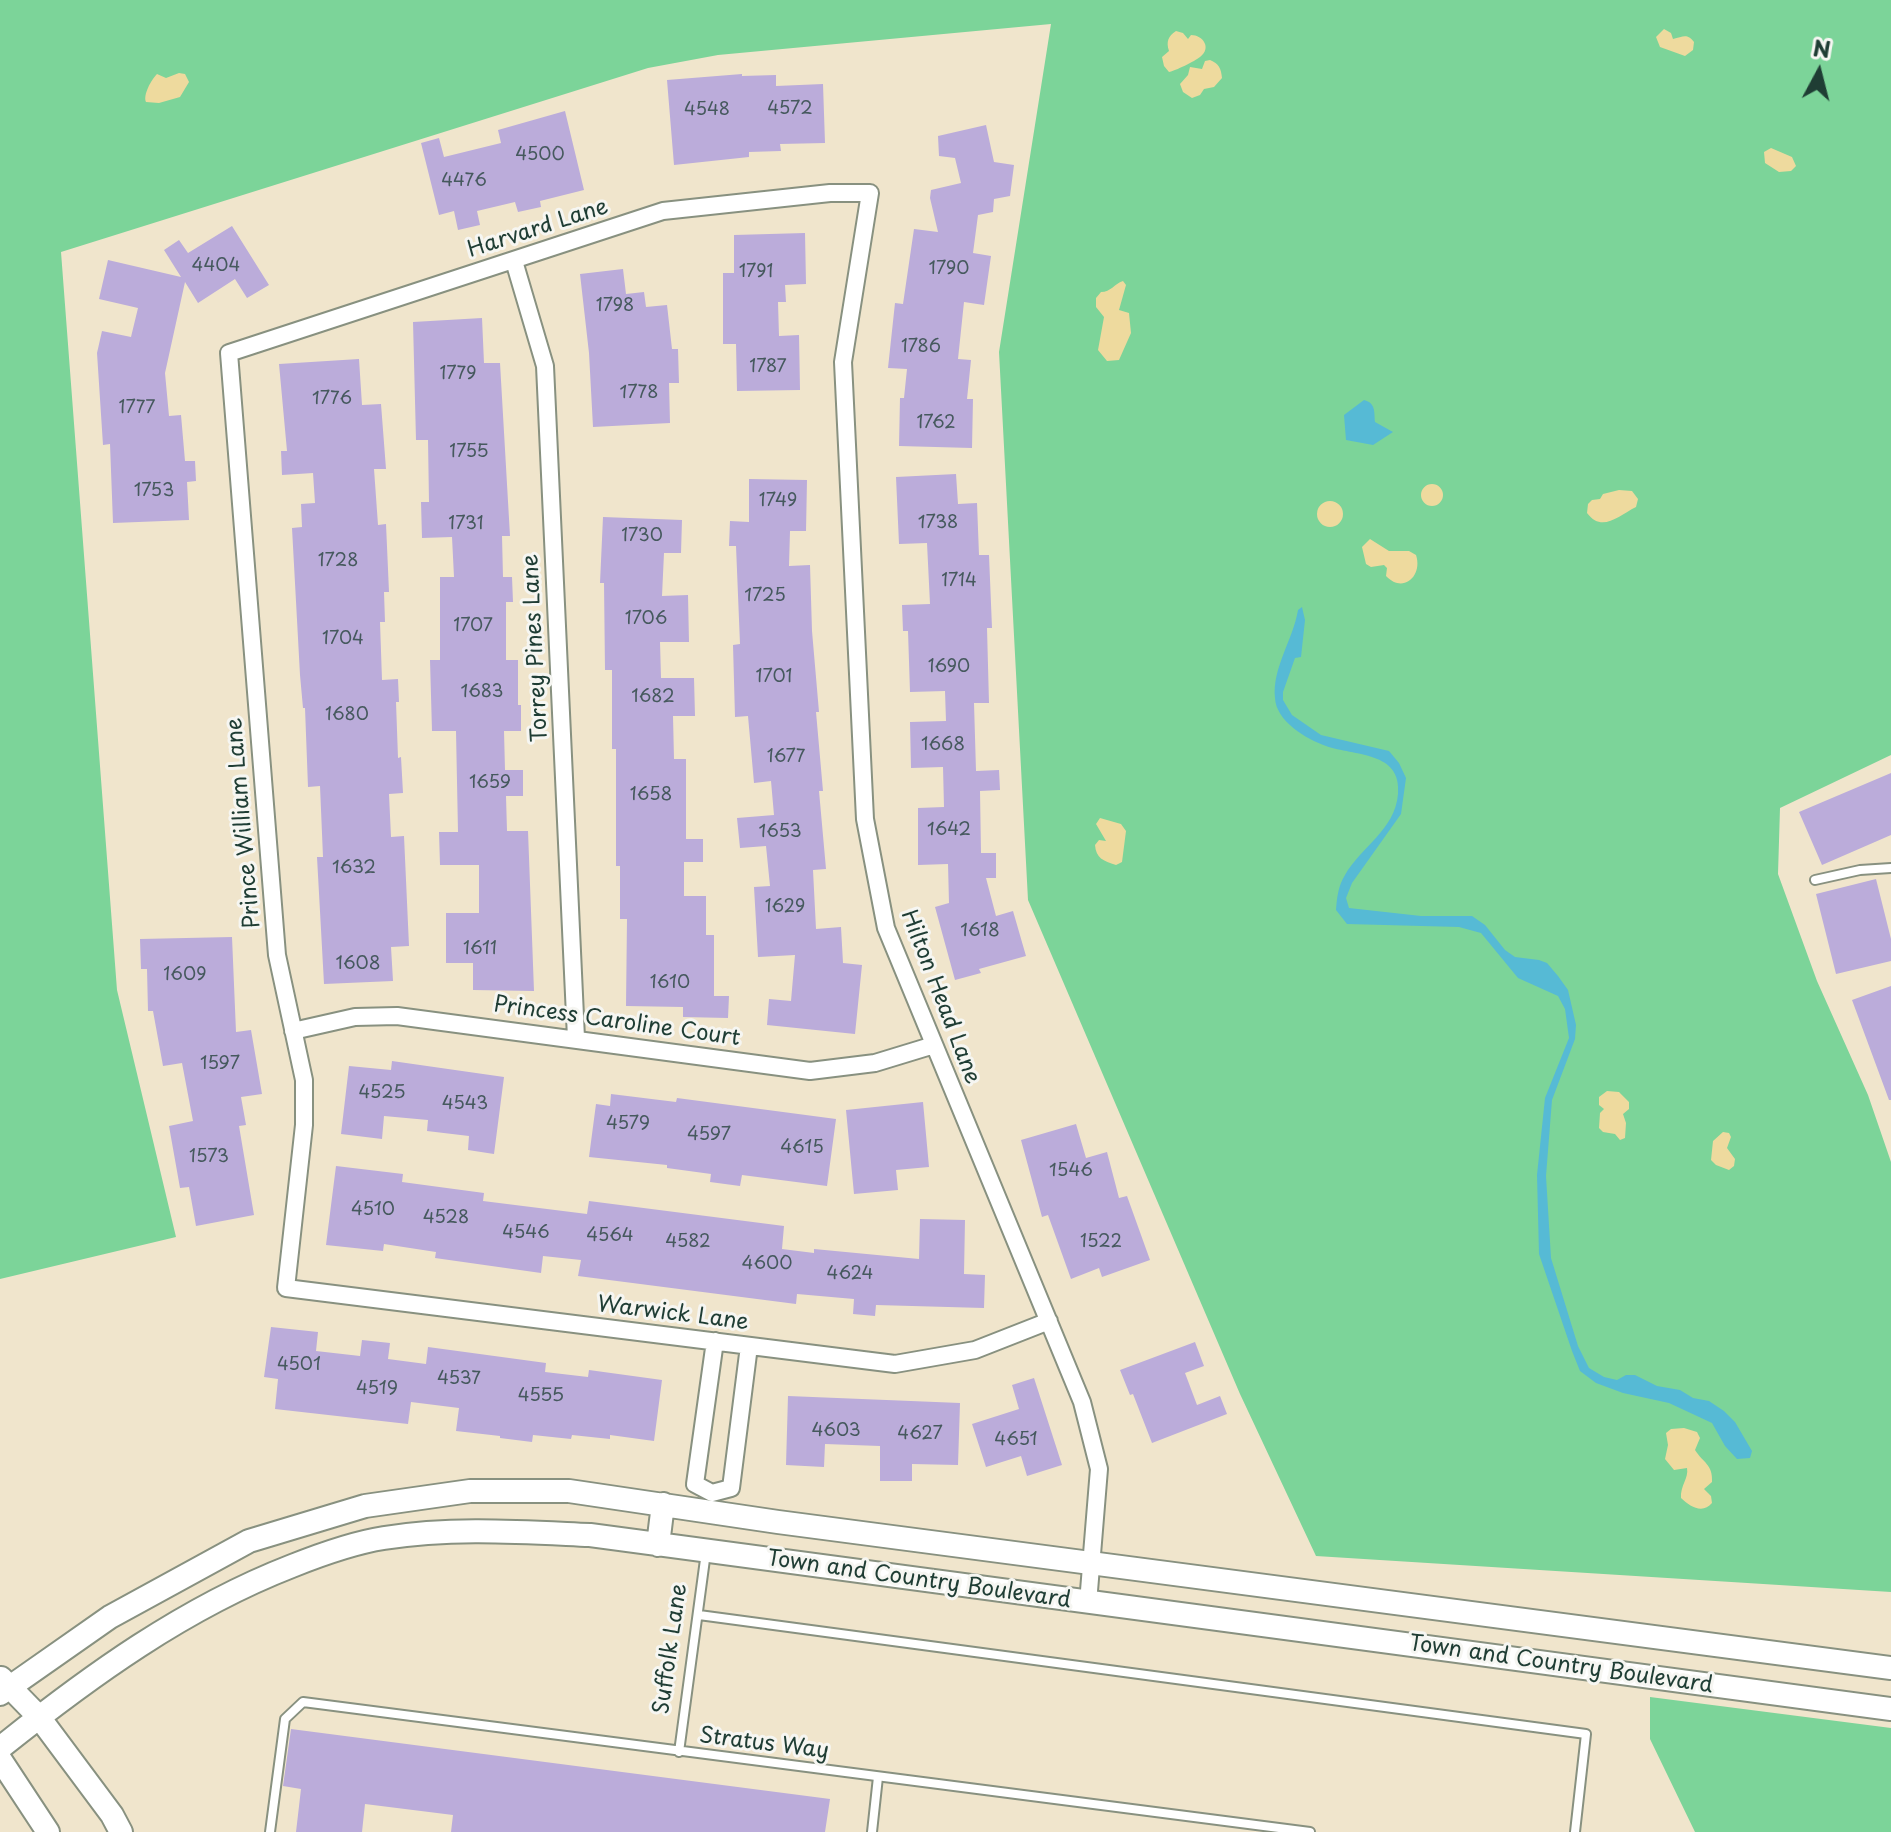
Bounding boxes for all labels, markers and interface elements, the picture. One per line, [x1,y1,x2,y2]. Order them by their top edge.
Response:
text: N [1811,30,1833,65]
north arrow [1779,32,1859,112]
house number: 4572 [767,98,813,120]
house number: 4548 [684,99,730,121]
house number: 4500 [515,144,565,166]
house number: 4476 [441,170,487,192]
street label: Harvard Lane [464,194,612,264]
house number: 4404 [192,255,240,277]
house number: 1790 [929,258,969,280]
house number: 1791 [739,261,773,283]
house number: 1798 [596,295,634,317]
house number: 1786 [901,336,941,358]
house number: 1787 [749,356,787,378]
house number: 1779 [439,363,477,385]
house number: 1778 [620,382,658,404]
house number: 1776 [312,388,352,410]
house number: 1777 [119,397,155,419]
house number: 1762 [916,412,956,434]
house number: 1755 [449,441,489,463]
house number: 1753 [134,480,174,502]
house number: 1749 [759,490,797,512]
house number: 1738 [918,512,958,534]
house number: 1731 [448,513,484,535]
house number: 1730 [621,525,663,547]
house number: 1728 [318,550,358,572]
street label: Torrey Pines Lane [518,553,554,743]
house number: 1714 [941,570,977,592]
house number: 1725 [744,585,786,607]
house number: 1706 [625,608,667,630]
house number: 1707 [453,615,493,637]
house number: 1704 [322,628,364,650]
house number: 1690 [928,656,970,678]
house number: 1701 [756,666,792,688]
house number: 1683 [460,681,504,703]
house number: 1682 [631,686,675,708]
house number: 1680 [325,704,369,726]
street label: Prince William Lane [222,717,266,929]
house number: 1668 [921,734,965,756]
house number: 1677 [767,746,805,768]
house number: 1659 [469,772,511,794]
house number: 1658 [630,784,672,806]
house number: 1642 [927,819,971,841]
house number: 1653 [758,821,802,843]
house number: 1632 [332,857,376,879]
house number: 1629 [765,896,805,918]
street label: Hilton Head Lane [895,906,985,1088]
house number: 1618 [960,920,1000,942]
house number: 1611 [463,938,497,960]
house number: 1608 [336,953,380,975]
house number: 1609 [163,964,207,986]
house number: 1610 [650,972,690,994]
street label: Princess Caroline Court [492,992,742,1052]
house number: 1597 [200,1053,240,1075]
house number: 4525 [358,1082,406,1104]
house number: 4543 [442,1093,488,1115]
house number: 4579 [606,1113,650,1135]
house number: 4597 [687,1124,731,1146]
house number: 4615 [780,1137,824,1159]
house number: 1573 [189,1146,229,1168]
house number: 1546 [1049,1160,1093,1182]
house number: 4510 [351,1199,395,1221]
house number: 4528 [423,1207,469,1229]
house number: 4546 [502,1222,550,1244]
house number: 4564 [586,1225,634,1247]
house number: 4582 [665,1231,711,1253]
house number: 1522 [1080,1231,1122,1253]
house number: 4600 [742,1253,792,1275]
house number: 4624 [827,1263,873,1285]
street label: Warwick Lane [596,1292,750,1336]
house number: 4501 [277,1354,321,1376]
house number: 4537 [437,1368,481,1390]
house number: 4519 [356,1378,398,1400]
house number: 4555 [518,1385,564,1407]
house number: 4603 [811,1420,861,1442]
house number: 4627 [897,1423,943,1445]
house number: 4651 [994,1429,1038,1451]
street label: Town and Country Boulevard [765,1546,1073,1614]
street label: Suffolk Lane [649,1582,693,1716]
street label: Town and Country Boulevard [1407,1631,1715,1699]
street label: Stratus Way [698,1723,830,1765]

